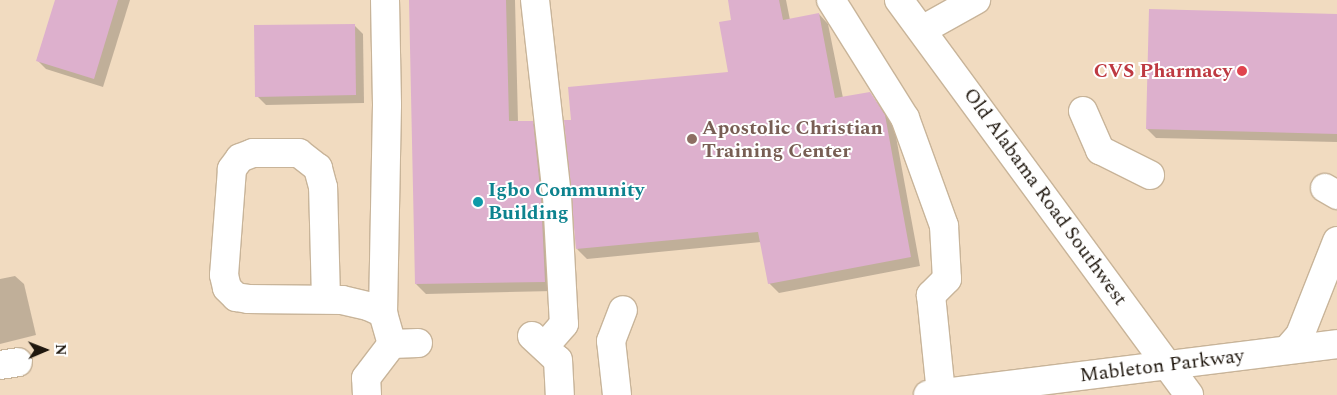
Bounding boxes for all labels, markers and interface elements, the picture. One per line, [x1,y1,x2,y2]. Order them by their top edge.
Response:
place label: CVS Pharmacy [1094,59,1232,83]
marker: CVS Pharmacy [1236,65,1248,77]
street label: Old Alabama Road Southwest [958,83,1132,311]
place label: Apostolic Christian Training Center [702,116,883,163]
marker: Apostolic Christian Training Center [686,133,698,145]
place label: Igbo Community Building [488,178,644,225]
marker: Igbo Community Building [472,196,484,208]
north arrow [20,325,70,375]
text: N [50,344,71,356]
street label: Mableton Parkway [1078,344,1246,388]

